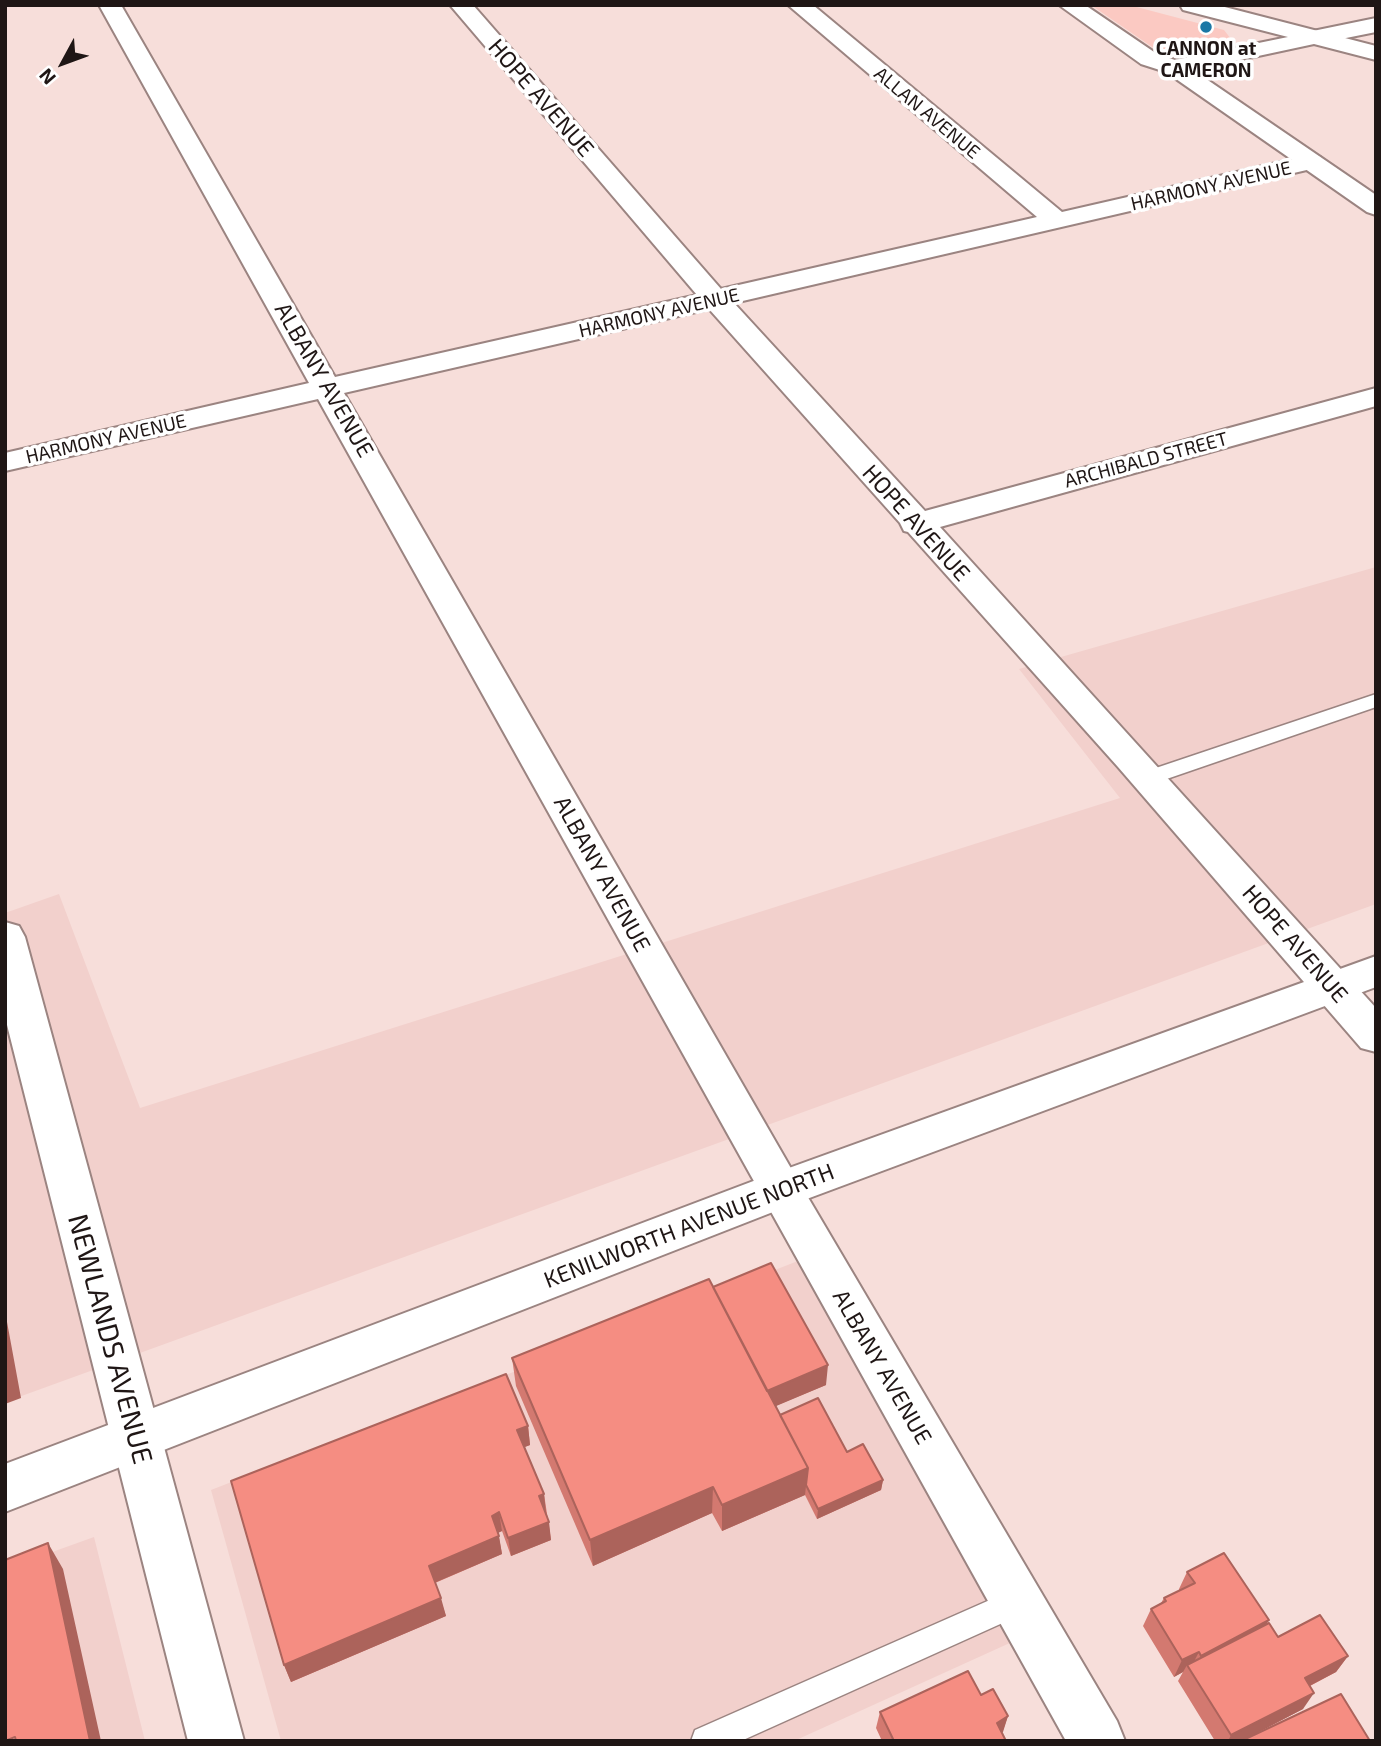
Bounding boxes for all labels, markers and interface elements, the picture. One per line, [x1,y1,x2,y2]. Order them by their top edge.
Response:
marker: CANNON at CAMERON [1198,19,1214,35]
north arrow [28,28,98,98]
street label: HOPE AVENUE [482,33,600,163]
place label: CANNON at CAMERON [1156,38,1256,82]
street label: ALLAN AVENUE [870,62,984,164]
text: N [34,64,60,90]
street label: HARMONY AVENUE [1128,156,1294,216]
street label: HARMONY AVENUE [576,283,742,343]
street label: ALBANY AVENUE [269,298,379,462]
street label: HARMONY AVENUE [23,409,189,469]
street label: ARCHIBALD STREET [1062,427,1230,493]
street label: HOPE AVENUE [857,459,975,587]
street label: ALBANY AVENUE [548,791,656,957]
street label: HOPE AVENUE [1236,879,1354,1009]
street label: KENILWORTH AVENUE NORTH [540,1158,838,1294]
street label: NEWLANDS AVENUE [60,1210,160,1468]
street label: ALBANY AVENUE [827,1285,937,1449]

